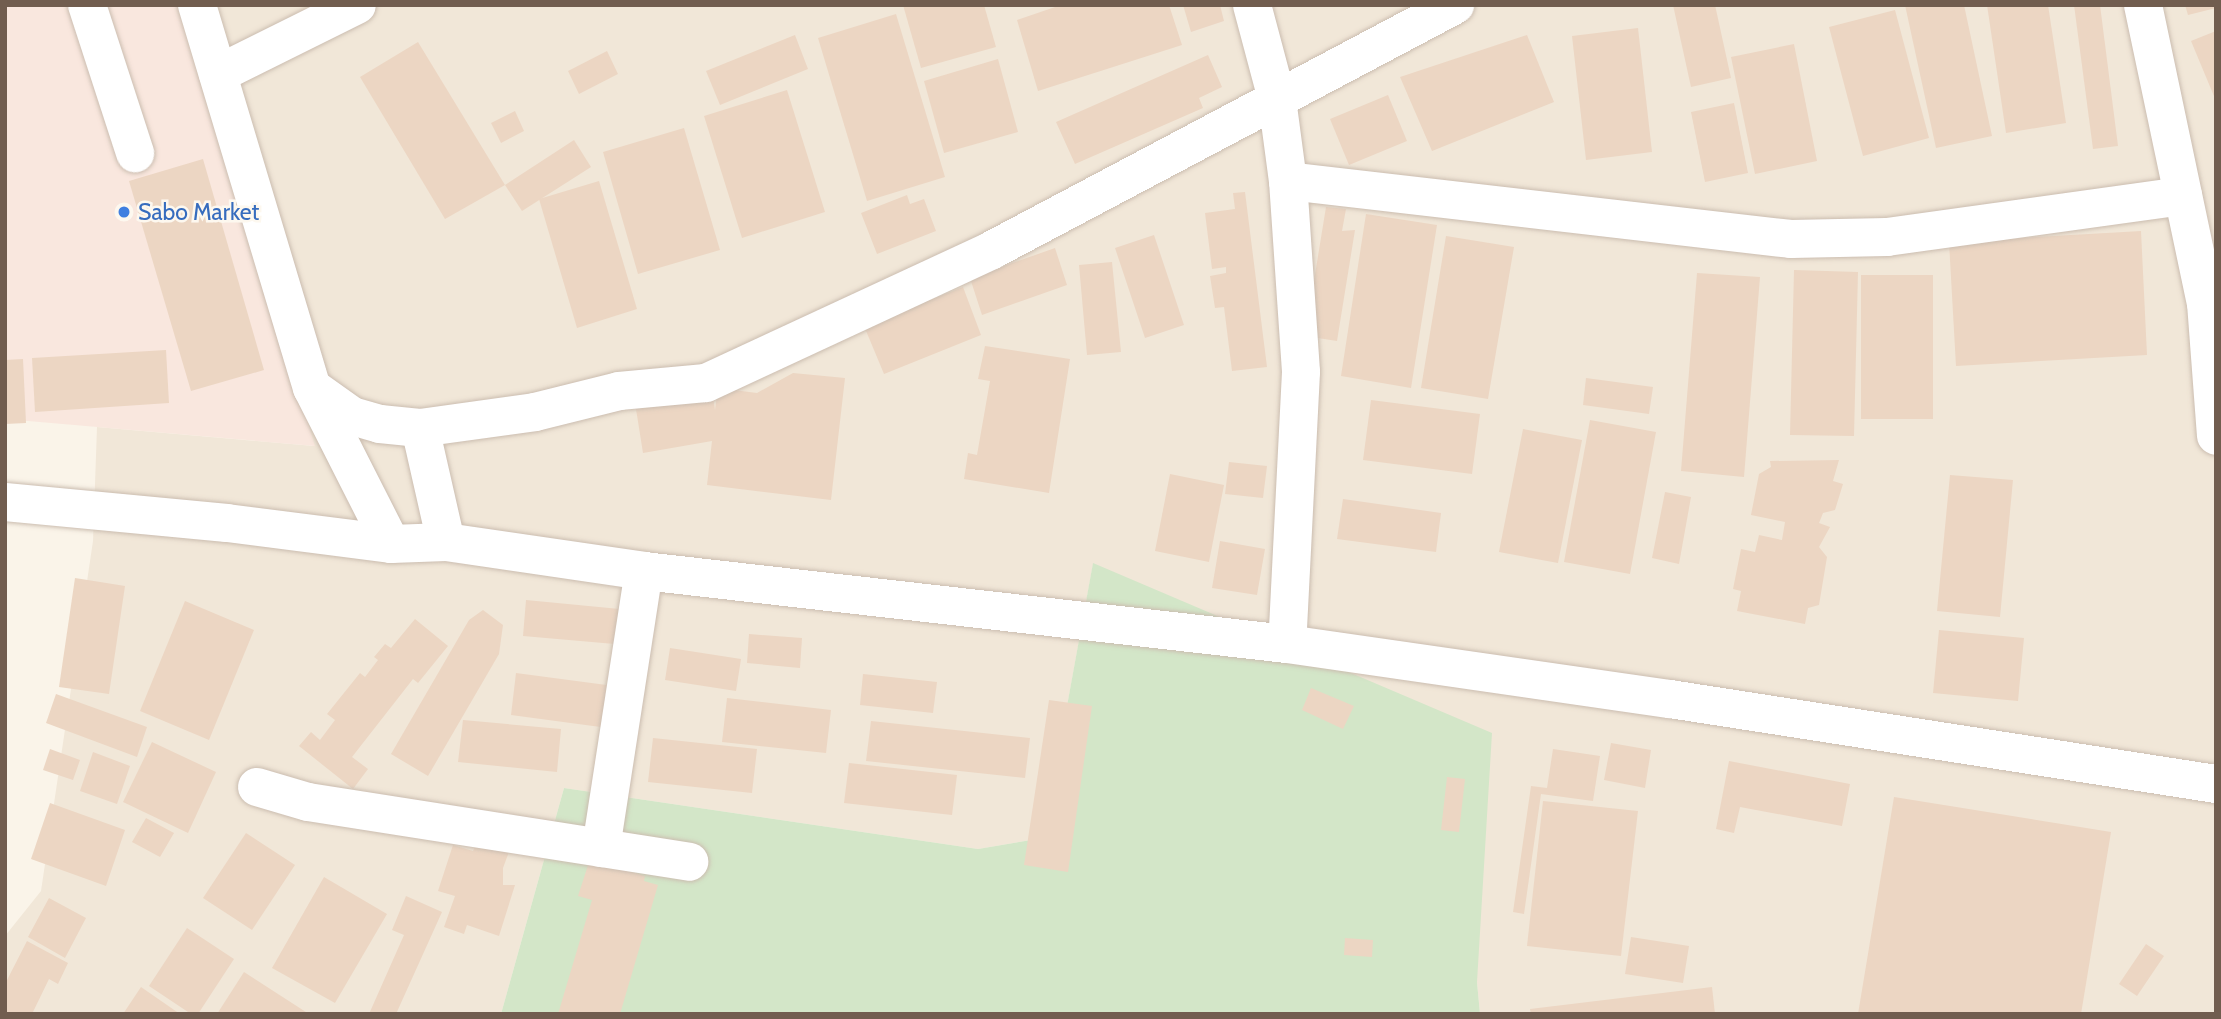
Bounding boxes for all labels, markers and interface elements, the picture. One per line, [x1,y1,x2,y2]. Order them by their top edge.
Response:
place label: Sabo Market [138,198,259,226]
marker: Sabo Market [116,204,132,220]

